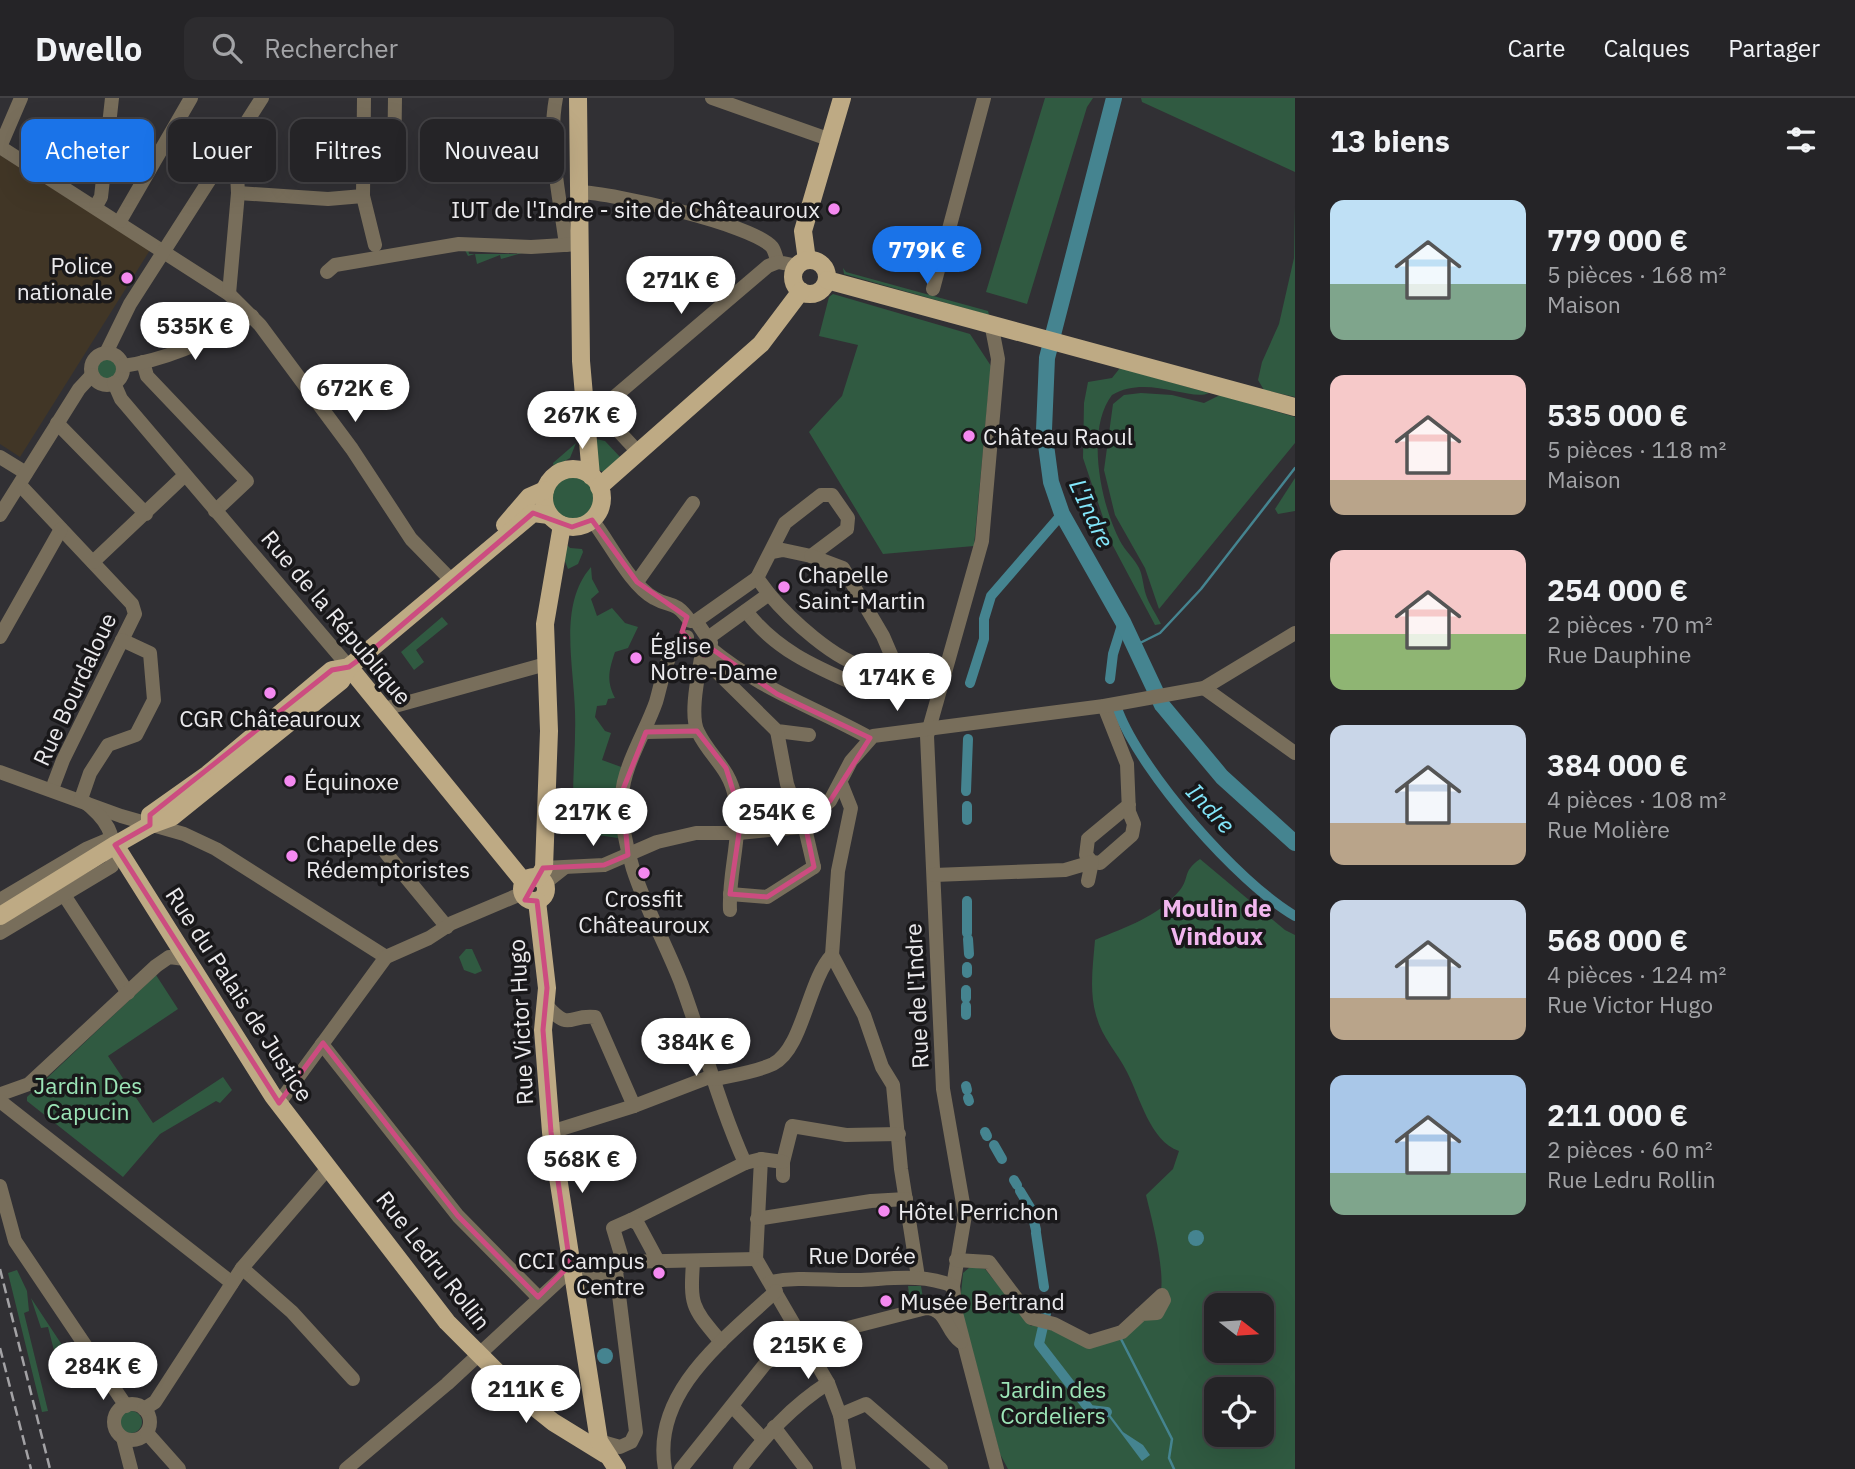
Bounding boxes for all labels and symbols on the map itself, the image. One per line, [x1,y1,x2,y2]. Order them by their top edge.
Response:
place label: IUT de l'Indre - site de Châteauroux [451,194,820,224]
marker: IUT de l'Indre - site de Châteauroux [826,201,842,217]
pin: 779K € [870,226,984,286]
place label: Police nationale [17,250,113,306]
pin: 271K € [624,256,738,316]
marker: Police nationale [119,270,135,286]
pin: 535K € [138,302,252,362]
pin: 672K € [298,364,412,424]
pin: 267K € [525,392,639,451]
place label: Château Raoul [983,421,1133,451]
marker: Château Raoul [961,428,977,444]
water label: L'Indre [1062,473,1122,553]
street label: Rue de la République [255,523,419,711]
place label: Chapelle Saint-Martin [798,559,926,615]
marker: Chapelle Saint-Martin [776,579,792,595]
street label: Rue Bourdaloue [25,608,123,770]
place label: Église Notre-Dame [650,630,778,686]
marker: Église Notre-Dame [628,650,644,666]
pin: 174K € [840,654,954,713]
marker: CGR Châteauroux [262,685,278,701]
place label: CGR Châteauroux [179,703,361,733]
place label: Équinoxe [304,766,399,796]
marker: Équinoxe [282,773,298,789]
water label: Indre [1180,776,1242,840]
pin: 217K € [536,788,650,848]
pin: 254K € [720,788,834,848]
place label: Chapelle des Rédemptoristes [306,828,470,884]
marker: Chapelle des Rédemptoristes [284,848,300,864]
marker: Crossfit Châteauroux [636,865,652,881]
street label: Rue du Palais de Justice [159,881,321,1107]
place label: Crossfit Châteauroux [578,883,710,939]
district label: Moulin de Vindoux [1162,892,1272,952]
street label: Rue de l'Indre [897,923,935,1069]
street label: Rue Victor Hugo [501,938,539,1106]
pin: 384K € [639,1018,753,1078]
park label: Jardin Des Capucin [33,1070,143,1126]
pin: 568K € [525,1136,639,1195]
street label: Rue Ledru Rollin [370,1184,498,1336]
place label: Hôtel Perrichon [898,1196,1059,1226]
marker: Hôtel Perrichon [876,1203,892,1219]
street label: Rue Dorée [808,1240,916,1270]
place label: CCI Campus Centre [518,1245,645,1301]
marker: CCI Campus Centre [651,1265,667,1281]
place label: Musée Bertrand [900,1286,1065,1316]
marker: Musée Bertrand [878,1293,894,1309]
north arrow [1204,1293,1274,1363]
pin: 215K € [751,1322,865,1381]
pin: 284K € [46,1342,160,1402]
pin: 211K € [469,1366,583,1425]
park label: Jardin des Cordeliers [999,1374,1107,1430]

